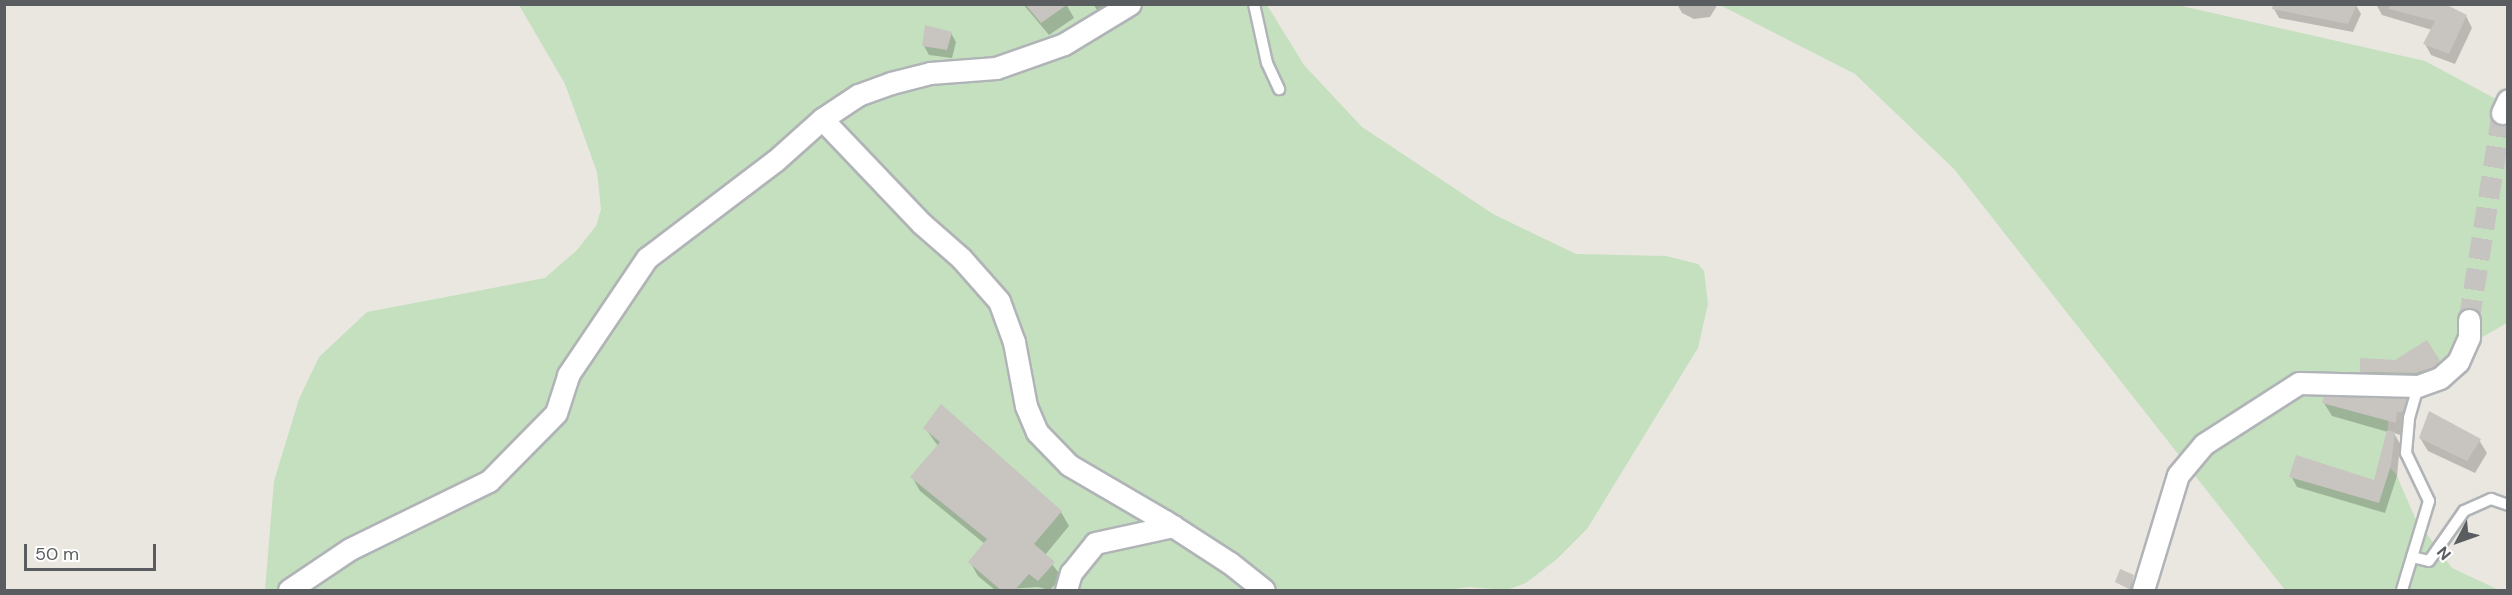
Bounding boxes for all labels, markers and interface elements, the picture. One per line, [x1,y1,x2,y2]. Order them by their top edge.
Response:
north arrow [2428,511,2488,571]
scale bar [27,532,159,570]
text: 50 m [35,542,79,566]
text: N [2432,542,2456,564]

